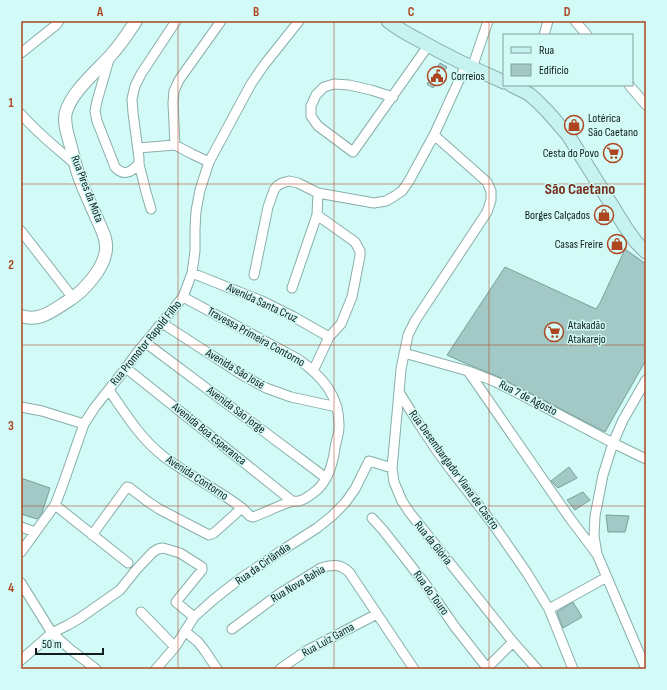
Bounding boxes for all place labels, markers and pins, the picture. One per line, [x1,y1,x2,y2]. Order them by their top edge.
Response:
public building icon: Correios [426,65,448,87]
place label: Correios [451,69,485,84]
place label: Lotérica São Caetano [588,111,638,140]
shop icon: Lotérica São Caetano [563,114,585,136]
supermarket icon: Cesta do Povo [602,142,624,164]
place label: Cesta do Povo [543,146,599,161]
shop icon: Borges Calçados [593,204,615,226]
place label: Borges Calçados [525,208,590,223]
shop icon: Casas Freire [606,233,628,255]
place label: Casas Freire [555,237,603,252]
place label: Atakadão Atakarejo [567,318,606,347]
supermarket icon: Atakadão Atakarejo [543,321,565,343]

